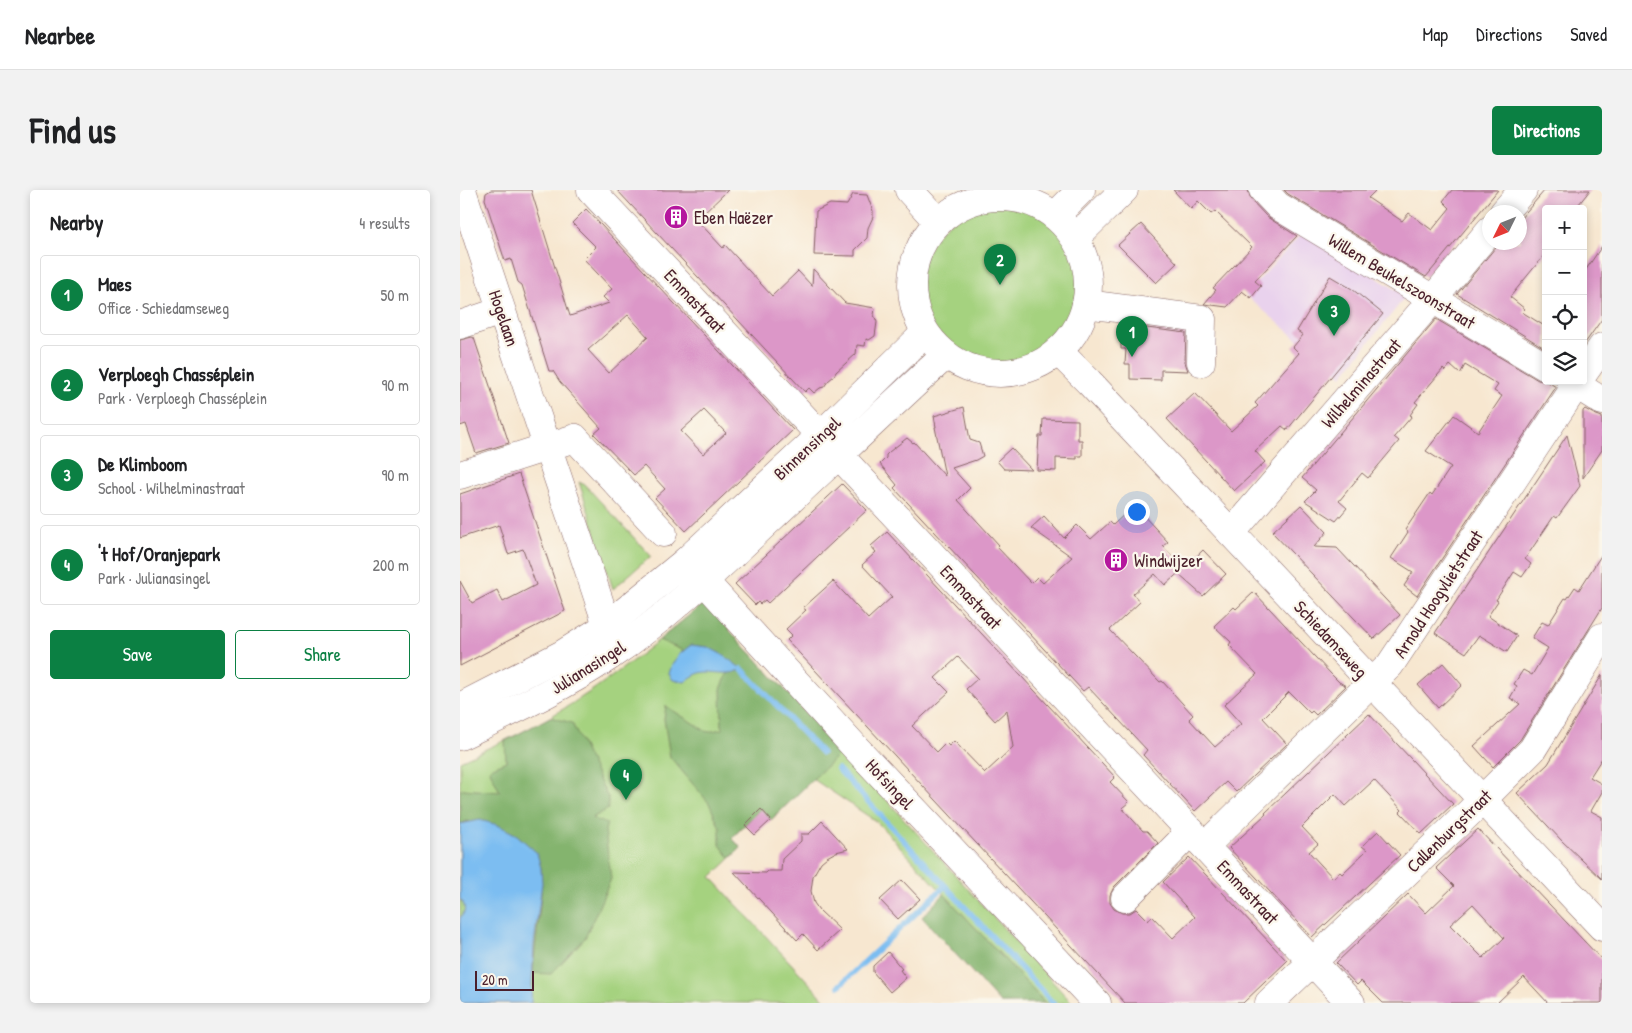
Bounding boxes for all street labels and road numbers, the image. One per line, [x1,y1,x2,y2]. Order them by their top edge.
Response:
street label: Willem Beukelszoonstraat [1324,227,1481,335]
street label: Emmastraat [659,263,732,339]
street label: Hogelaan [483,287,525,349]
street label: Wilhelminastraat [1315,332,1407,433]
street label: Binnensingel [768,410,846,486]
street label: Arnold Hoogvlietstraat [1387,525,1489,663]
street label: Emmastraat [935,559,1008,635]
street label: Schiedamseweg [1288,595,1374,683]
street label: Julianasingel [546,634,630,700]
street label: Hofsingel [860,753,920,815]
street label: Callenburgstraat [1401,783,1498,878]
street label: Emmastraat [1212,854,1285,930]

